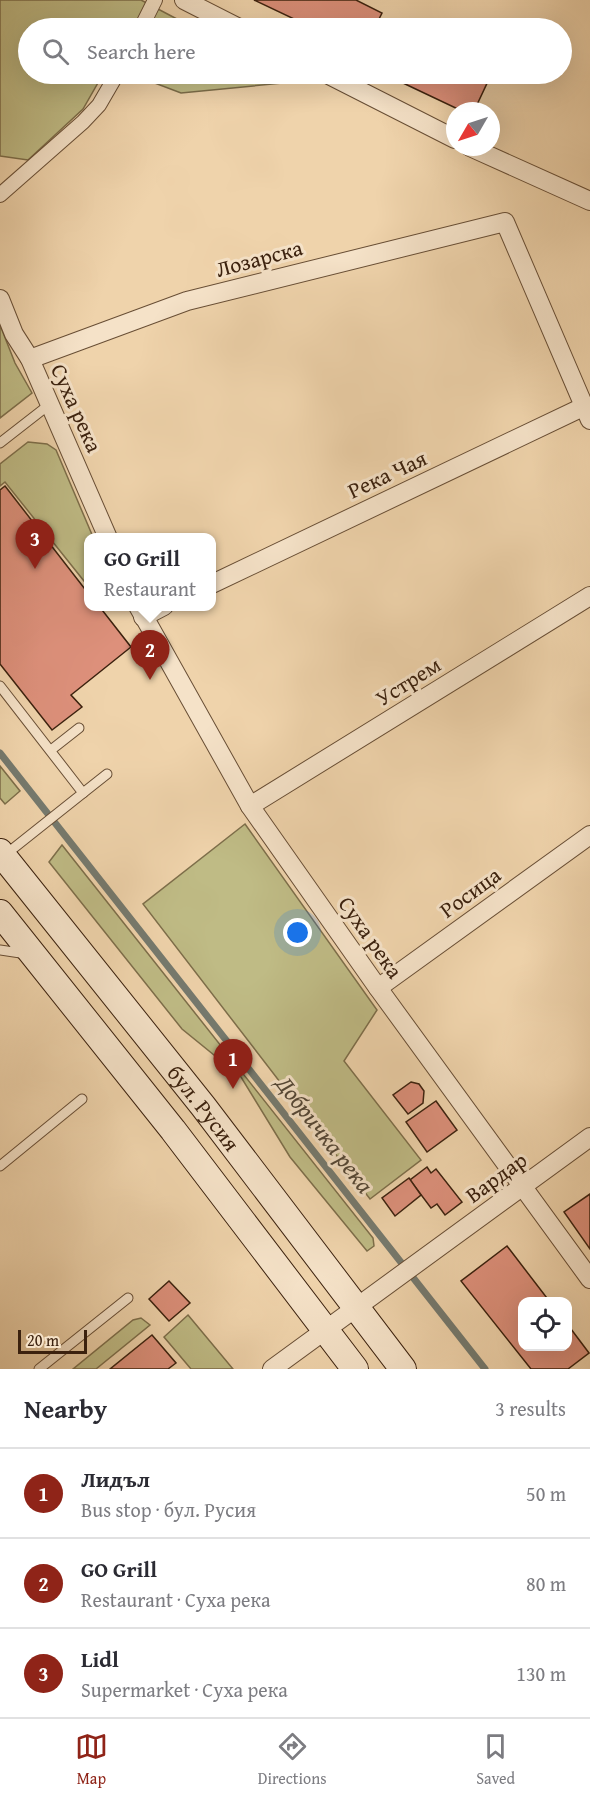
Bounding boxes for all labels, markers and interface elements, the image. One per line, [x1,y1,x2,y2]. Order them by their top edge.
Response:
search box [18,18,572,84]
icon: search [39,35,72,68]
text: Search here [87,35,196,67]
north arrow [446,102,500,156]
street label: Лозарска [212,231,307,285]
street label: Суха река [43,359,111,458]
street label: Река Чая [342,442,432,506]
pin: 3 [15,520,54,569]
popup [84,533,216,611]
text: GO Grill [104,542,180,574]
text: Restaurant [104,574,196,603]
pin: 2 [130,630,170,680]
street label: Устрем [369,648,447,714]
street label: Росица [433,859,508,925]
street label: Суха река [331,889,411,985]
your location [283,918,312,947]
pin: 1 [214,1040,252,1089]
street label: бул. Русия [160,1058,248,1158]
water label: Добричка река [266,1066,382,1201]
street label: Вардар [459,1144,533,1210]
map controls [518,1297,572,1351]
button: locate [518,1297,572,1351]
scale bar [18,1327,87,1354]
text: 20 m [27,1328,59,1352]
text: Nearby [24,1389,107,1428]
text: 3 results [495,1394,566,1423]
text: Лидъл [81,1463,150,1495]
text: 1 [38,1479,49,1508]
text: 50 m [526,1479,566,1508]
text: Bus stop · бул. Русия [81,1495,256,1524]
text: GO Grill [81,1553,157,1585]
text: 2 [38,1569,49,1598]
text: 80 m [526,1569,566,1598]
text: Restaurant · Суха река [81,1585,270,1614]
text: Lidl [81,1643,119,1675]
text: 3 [38,1659,49,1688]
text: 130 m [516,1659,566,1688]
text: Supermarket · Суха река [81,1675,288,1704]
tab: Map [75,1730,108,1790]
tab: Directions [258,1730,327,1790]
tab: Saved [476,1730,515,1790]

